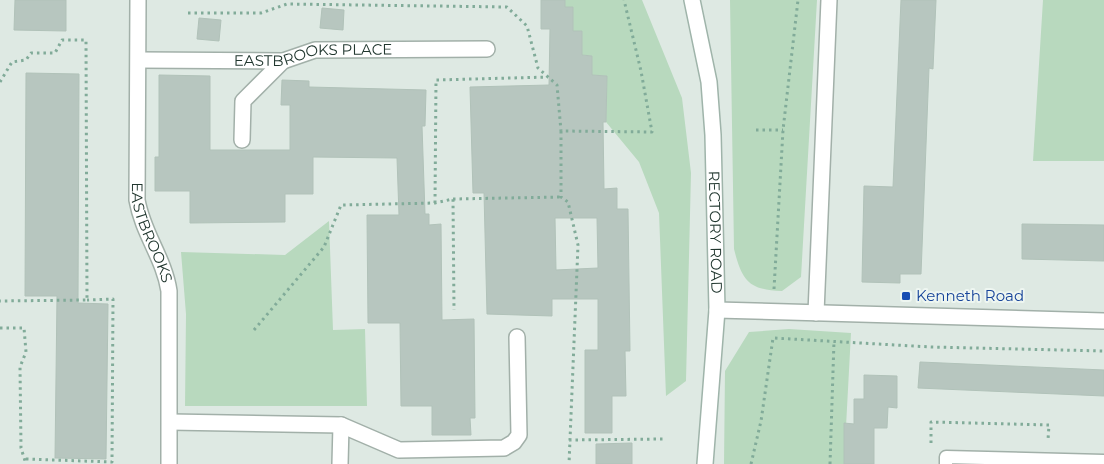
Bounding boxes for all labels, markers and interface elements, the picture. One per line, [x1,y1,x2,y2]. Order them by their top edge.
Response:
street label: EASTBROOKS PLACE [234,40,392,70]
street label: RECTORY ROAD [705,170,727,294]
street label: EASTBROOKS [128,182,177,285]
place label: Kenneth Road [916,286,1024,305]
marker: Kenneth Road [900,290,912,302]

